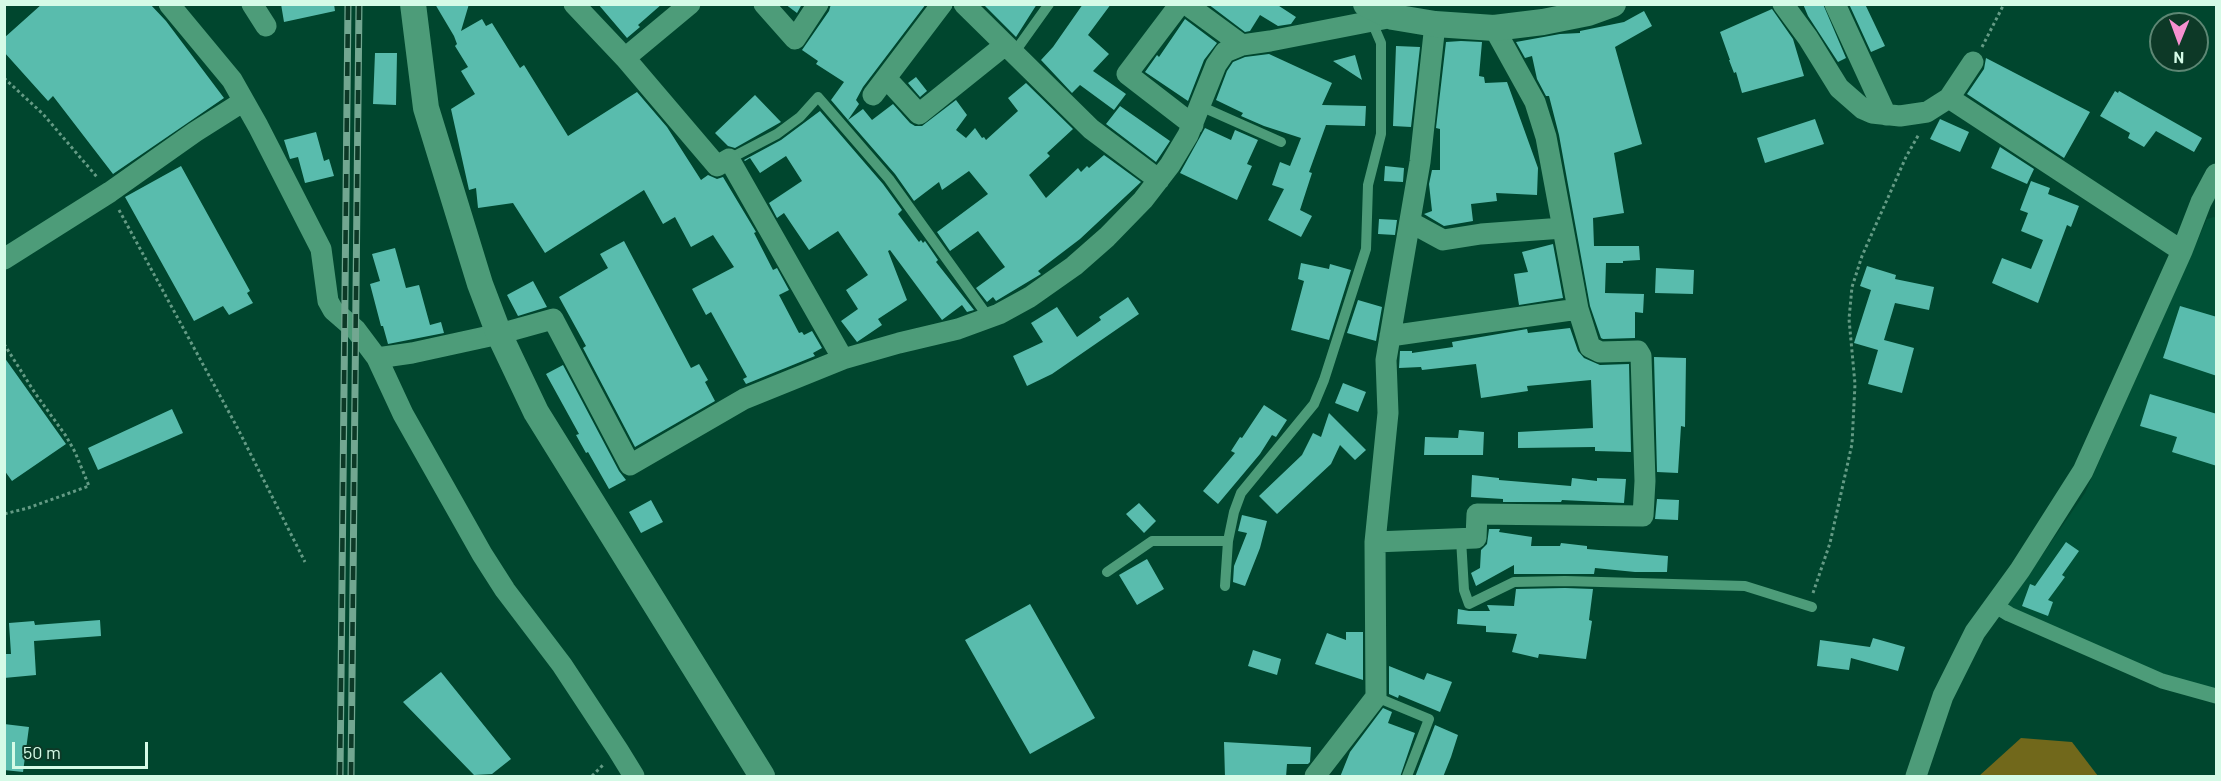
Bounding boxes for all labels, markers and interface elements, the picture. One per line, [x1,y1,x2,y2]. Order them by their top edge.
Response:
north arrow [2149,12,2209,72]
text: N [2173,49,2184,68]
scale bar [15,730,152,768]
text: 50 m [23,741,61,763]

